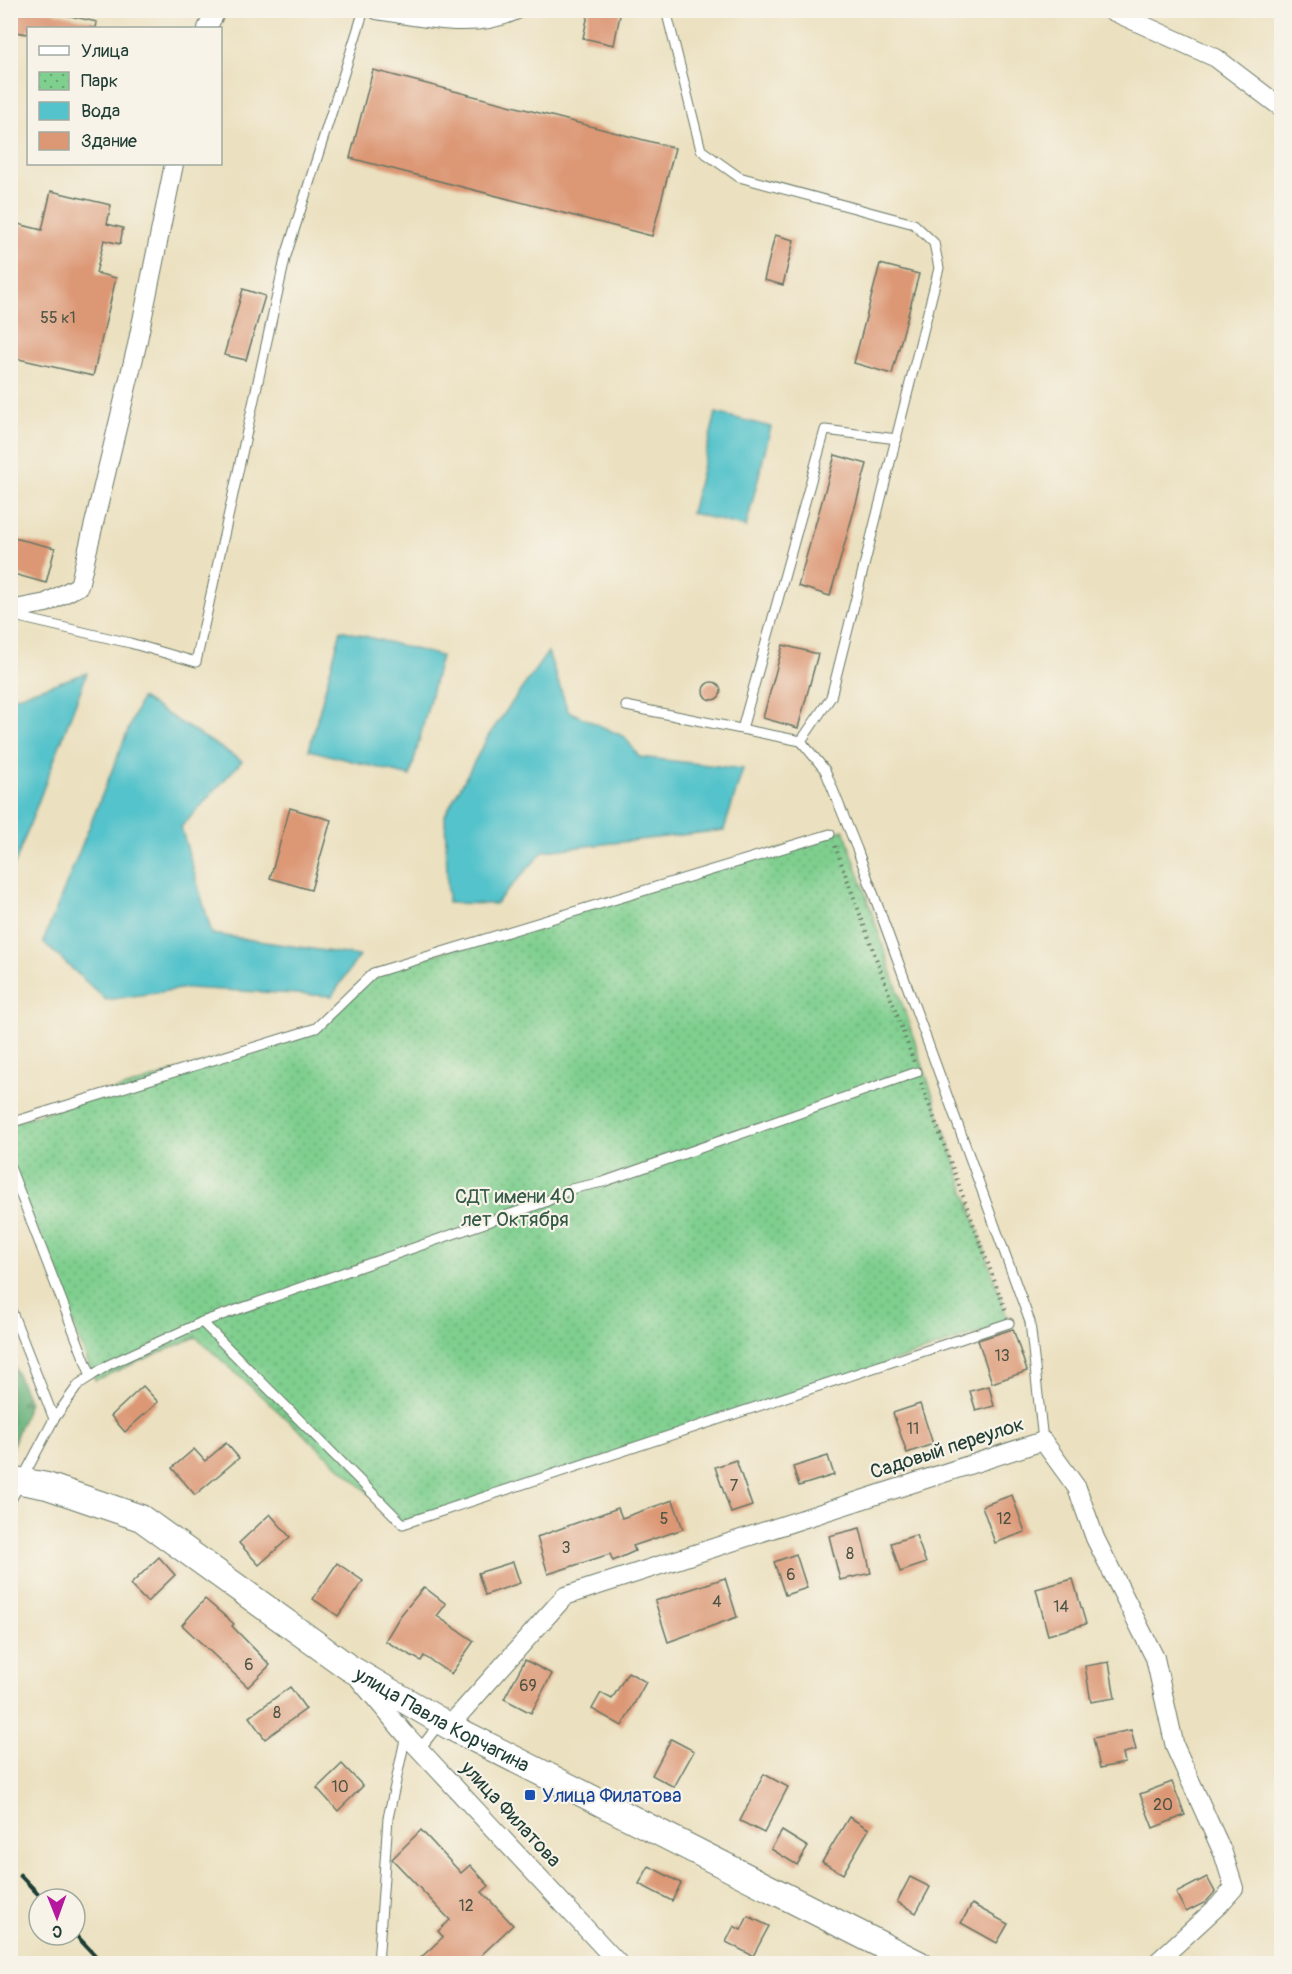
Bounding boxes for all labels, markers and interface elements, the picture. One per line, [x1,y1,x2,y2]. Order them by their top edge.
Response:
legend [27,27,222,165]
text: Улица [81,40,129,63]
text: Парк [81,70,118,93]
text: Вода [81,100,120,123]
text: Здание [81,130,137,153]
house number: 55 к1 [40,308,76,328]
park label: СДТ имени 40 лет Октября [455,1184,575,1232]
house number: 13 [994,1346,1010,1366]
street label: Садовый переулок [867,1411,1027,1485]
house number: 11 [907,1419,919,1439]
house number: 7 [730,1476,739,1496]
house number: 5 [660,1509,668,1529]
house number: 12 [996,1509,1012,1529]
house number: 3 [562,1538,571,1558]
house number: 8 [846,1544,854,1564]
house number: 6 [786,1565,796,1585]
house number: 4 [712,1592,722,1612]
house number: 14 [1053,1597,1069,1617]
house number: 6 [244,1655,254,1675]
street label: улица Павла Корчагина [350,1661,534,1777]
house number: 69 [519,1676,537,1696]
house number: 8 [273,1703,281,1723]
street label: улица Филатова [455,1755,567,1872]
house number: 10 [331,1777,349,1797]
place label: Улица Филатова [542,1783,682,1808]
marker: Улица Филатова [523,1788,537,1802]
house number: 20 [1153,1795,1173,1815]
north arrow [27,1887,87,1947]
house number: 12 [458,1896,474,1916]
text: С [52,1921,62,1941]

